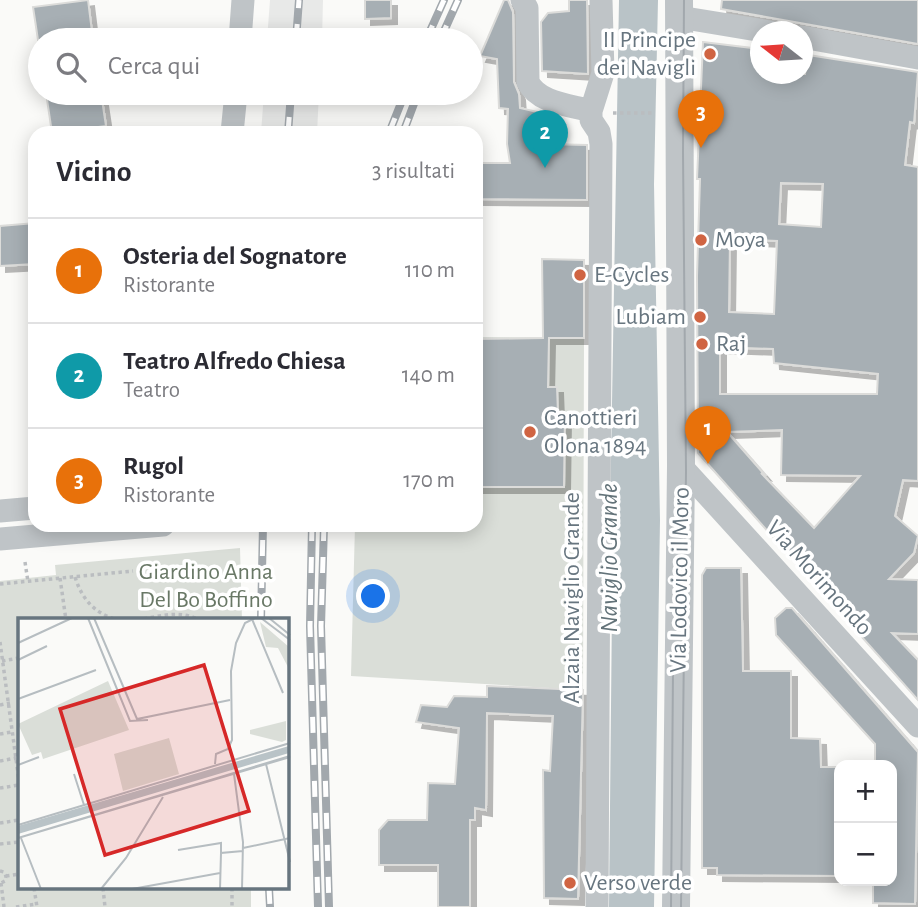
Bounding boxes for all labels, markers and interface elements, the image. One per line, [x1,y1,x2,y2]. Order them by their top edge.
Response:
north arrow [750,21,813,84]
search box [28,28,483,105]
place label: II Principe dei Navigli [597,28,696,80]
marker: II Principe dei Navigli [702,46,718,62]
icon: search [52,48,90,86]
text: Cerca qui [108,53,200,79]
pin: 3 [678,90,724,148]
pin: 2 [522,110,568,168]
text: Vicino [56,157,132,187]
text: 3 risultati [372,160,455,183]
place label: Moya [715,228,766,252]
marker: Moya [693,232,709,248]
text: Osteria del Sognatore [123,243,347,269]
text: 1 [75,259,83,282]
text: 110 m [405,259,455,282]
place label: E-Cycles [594,263,669,287]
marker: E-Cycles [572,267,588,283]
text: Ristorante [123,274,215,297]
place label: Lubiam [616,305,686,329]
marker: Lubiam [692,309,708,325]
place label: Raj [716,332,746,356]
marker: Raj [694,336,710,352]
text: Teatro Alfredo Chiesa [123,348,346,374]
text: 2 [74,364,84,387]
text: 140 m [402,364,455,387]
text: Teatro [123,379,180,402]
place label: Canottieri Olona 1894 [544,406,647,458]
pin: 1 [685,406,731,464]
marker: Canottieri Olona 1894 [522,424,538,440]
text: Rugol [123,453,184,479]
text: 3 [74,469,84,492]
text: 170 m [403,469,455,492]
water label: Naviglio Grande [596,483,622,633]
text: Ristorante [123,484,215,507]
street label: Via Lodovico il Moro [666,487,694,673]
street label: Alzaia Naviglio Grande [560,492,584,704]
street label: Via Morimondo [761,516,877,640]
park label: Giardino Anna Del Bo Boffino [139,560,273,612]
your location [356,579,390,613]
inset map [18,618,289,890]
map controls [834,760,897,886]
button: + [834,760,897,823]
button: − [834,823,897,886]
place label: Verso verde [584,871,692,895]
marker: Verso verde [562,875,578,891]

